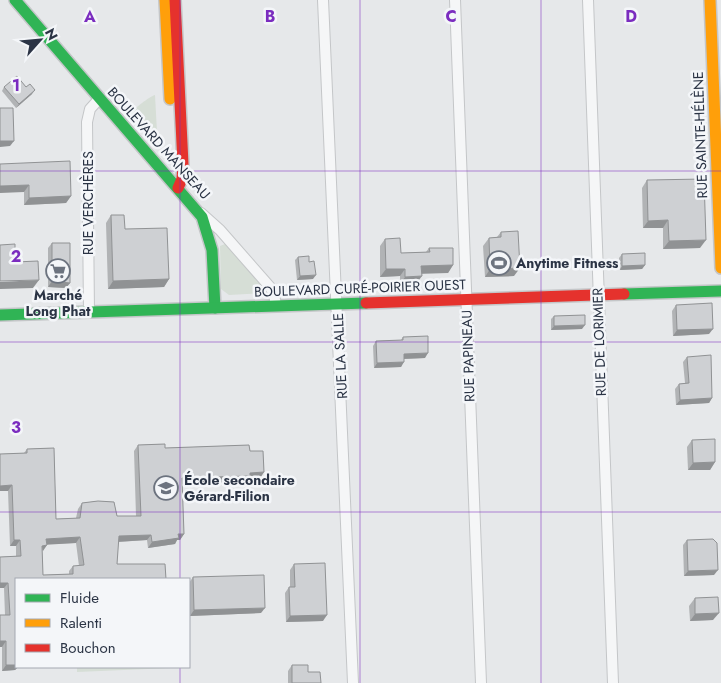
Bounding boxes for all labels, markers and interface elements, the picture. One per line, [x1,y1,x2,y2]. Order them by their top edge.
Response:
text: A [83,5,96,28]
text: B [265,5,275,28]
text: C [445,5,457,28]
text: D [625,5,637,28]
north arrow [15,15,65,65]
text: N [40,25,63,44]
street label: RUE SAINTE-HÉLÈNE [688,71,712,199]
text: 1 [12,74,20,97]
street label: BOULEVARD MANSEAU [103,82,215,204]
street label: RUE VERCHÈRES [78,151,98,255]
text: 2 [11,245,21,268]
sports icon: Anytime Fitness [486,250,512,276]
place label: Anytime Fitness [515,253,619,273]
supermarket icon: Marché Long Phat [45,258,71,284]
street label: BOULEVARD CURÉ-POIRIER OUEST [254,274,467,302]
place label: Marché Long Phat [25,285,91,321]
street label: RUE DE LORIMIER [587,287,611,397]
street label: RUE PAPINEAU [456,310,480,402]
street label: RUE LA SALLE [328,313,352,399]
text: 3 [11,416,21,439]
place label: École secondaire Gérard-Filion [184,470,295,506]
school or university icon: École secondaire Gérard-Filion [153,475,179,501]
legend [15,578,190,668]
text: Fluide [60,587,99,609]
text: Ralenti [60,612,102,634]
text: Bouchon [60,637,116,659]

